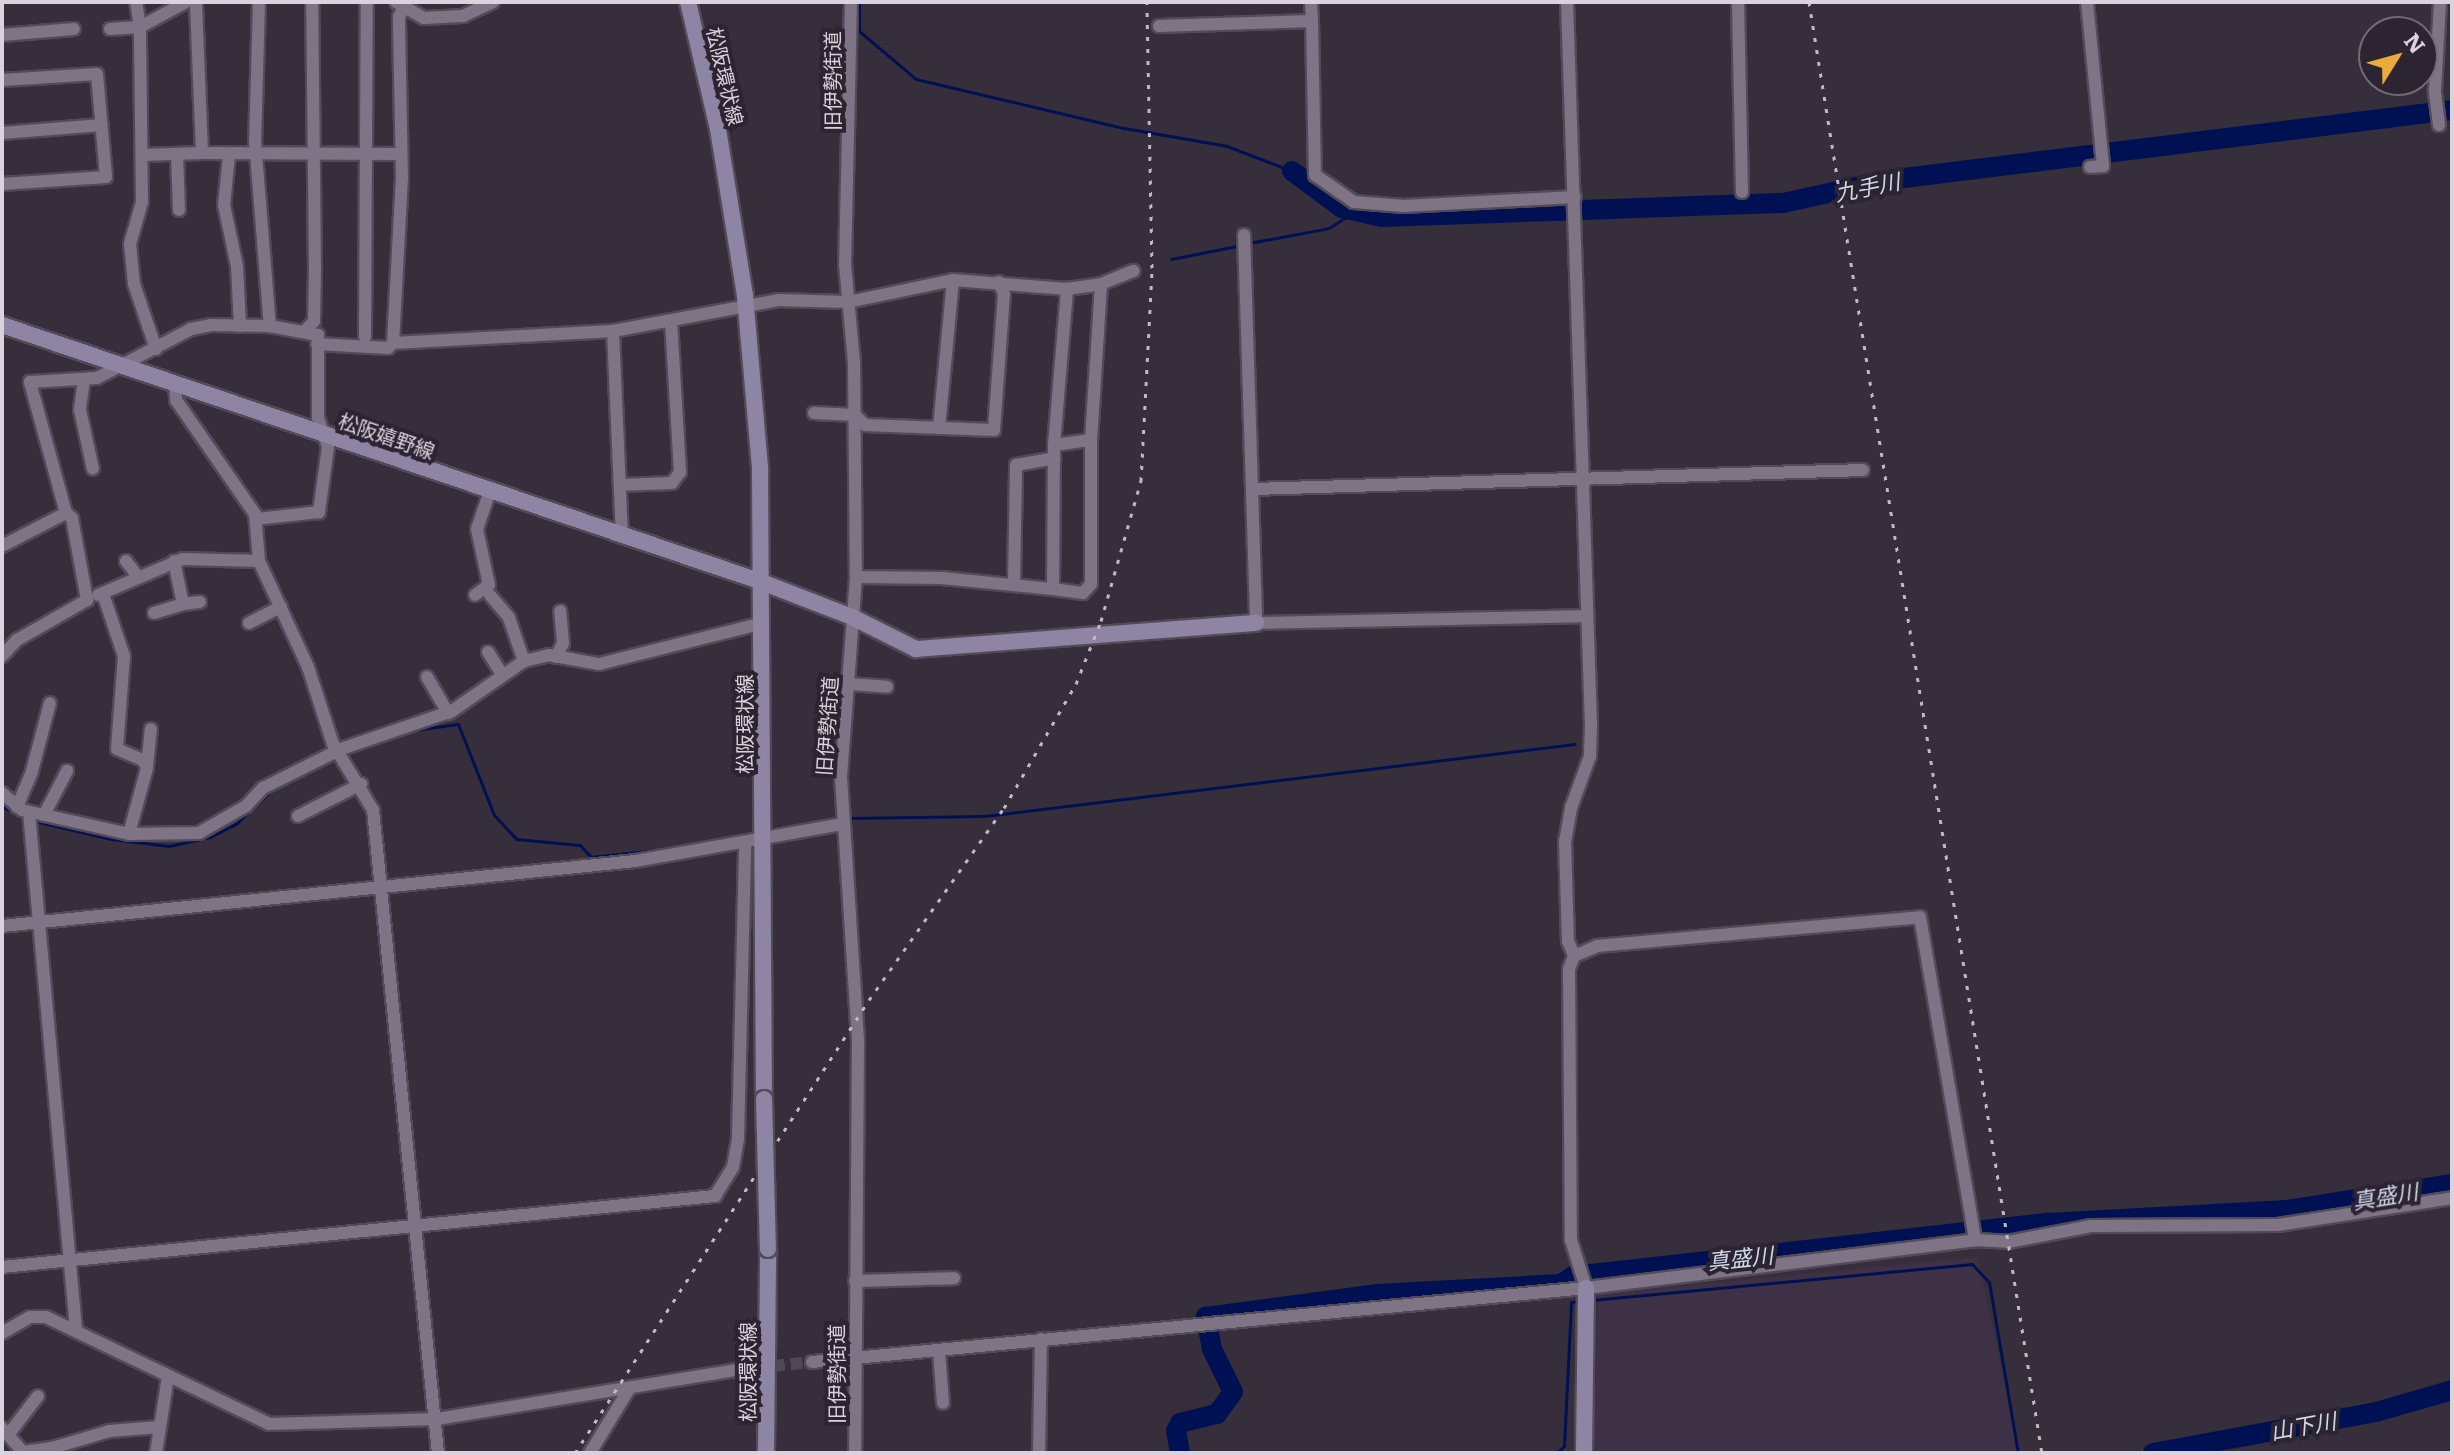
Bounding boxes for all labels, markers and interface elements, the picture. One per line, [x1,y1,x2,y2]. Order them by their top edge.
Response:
north arrow [2358,16,2438,96]
street label: 松阪環状線 [703,25,749,127]
text: N [2397,25,2435,60]
street label: 旧伊勢街道 [819,31,843,131]
water label: 九手川 [1832,167,1902,205]
street label: 松阪嬉野線 [336,407,438,463]
street label: 松阪環状線 [731,674,755,774]
street label: 旧伊勢街道 [811,675,841,777]
water label: 真盛川 [2350,1177,2420,1213]
water label: 真盛川 [1706,1240,1774,1274]
street label: 松阪環状線 [734,1322,758,1422]
street label: 旧伊勢街道 [823,1324,847,1424]
water label: 山下川 [2268,1406,2338,1444]

